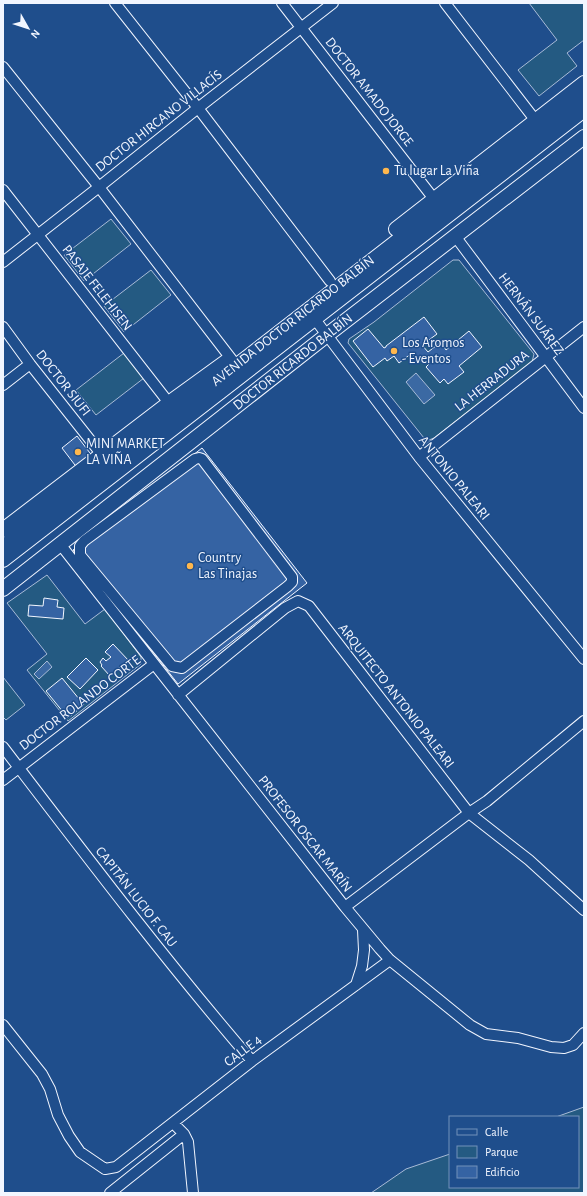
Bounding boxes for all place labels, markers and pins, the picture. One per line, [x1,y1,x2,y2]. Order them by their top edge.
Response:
place label: Tu lugar La Viña [394,164,480,178]
marker: Tu lugar La Viña [381,166,391,176]
place label: Los Aromos - Eventos [402,336,464,366]
marker: Los Aromos - Eventos [389,346,399,356]
place label: MINI MARKET LA VIÑA [86,437,165,467]
marker: MINI MARKET LA VIÑA [73,447,83,457]
place label: Country Las Tinajas [198,551,257,581]
marker: Country Las Tinajas [185,561,195,571]

